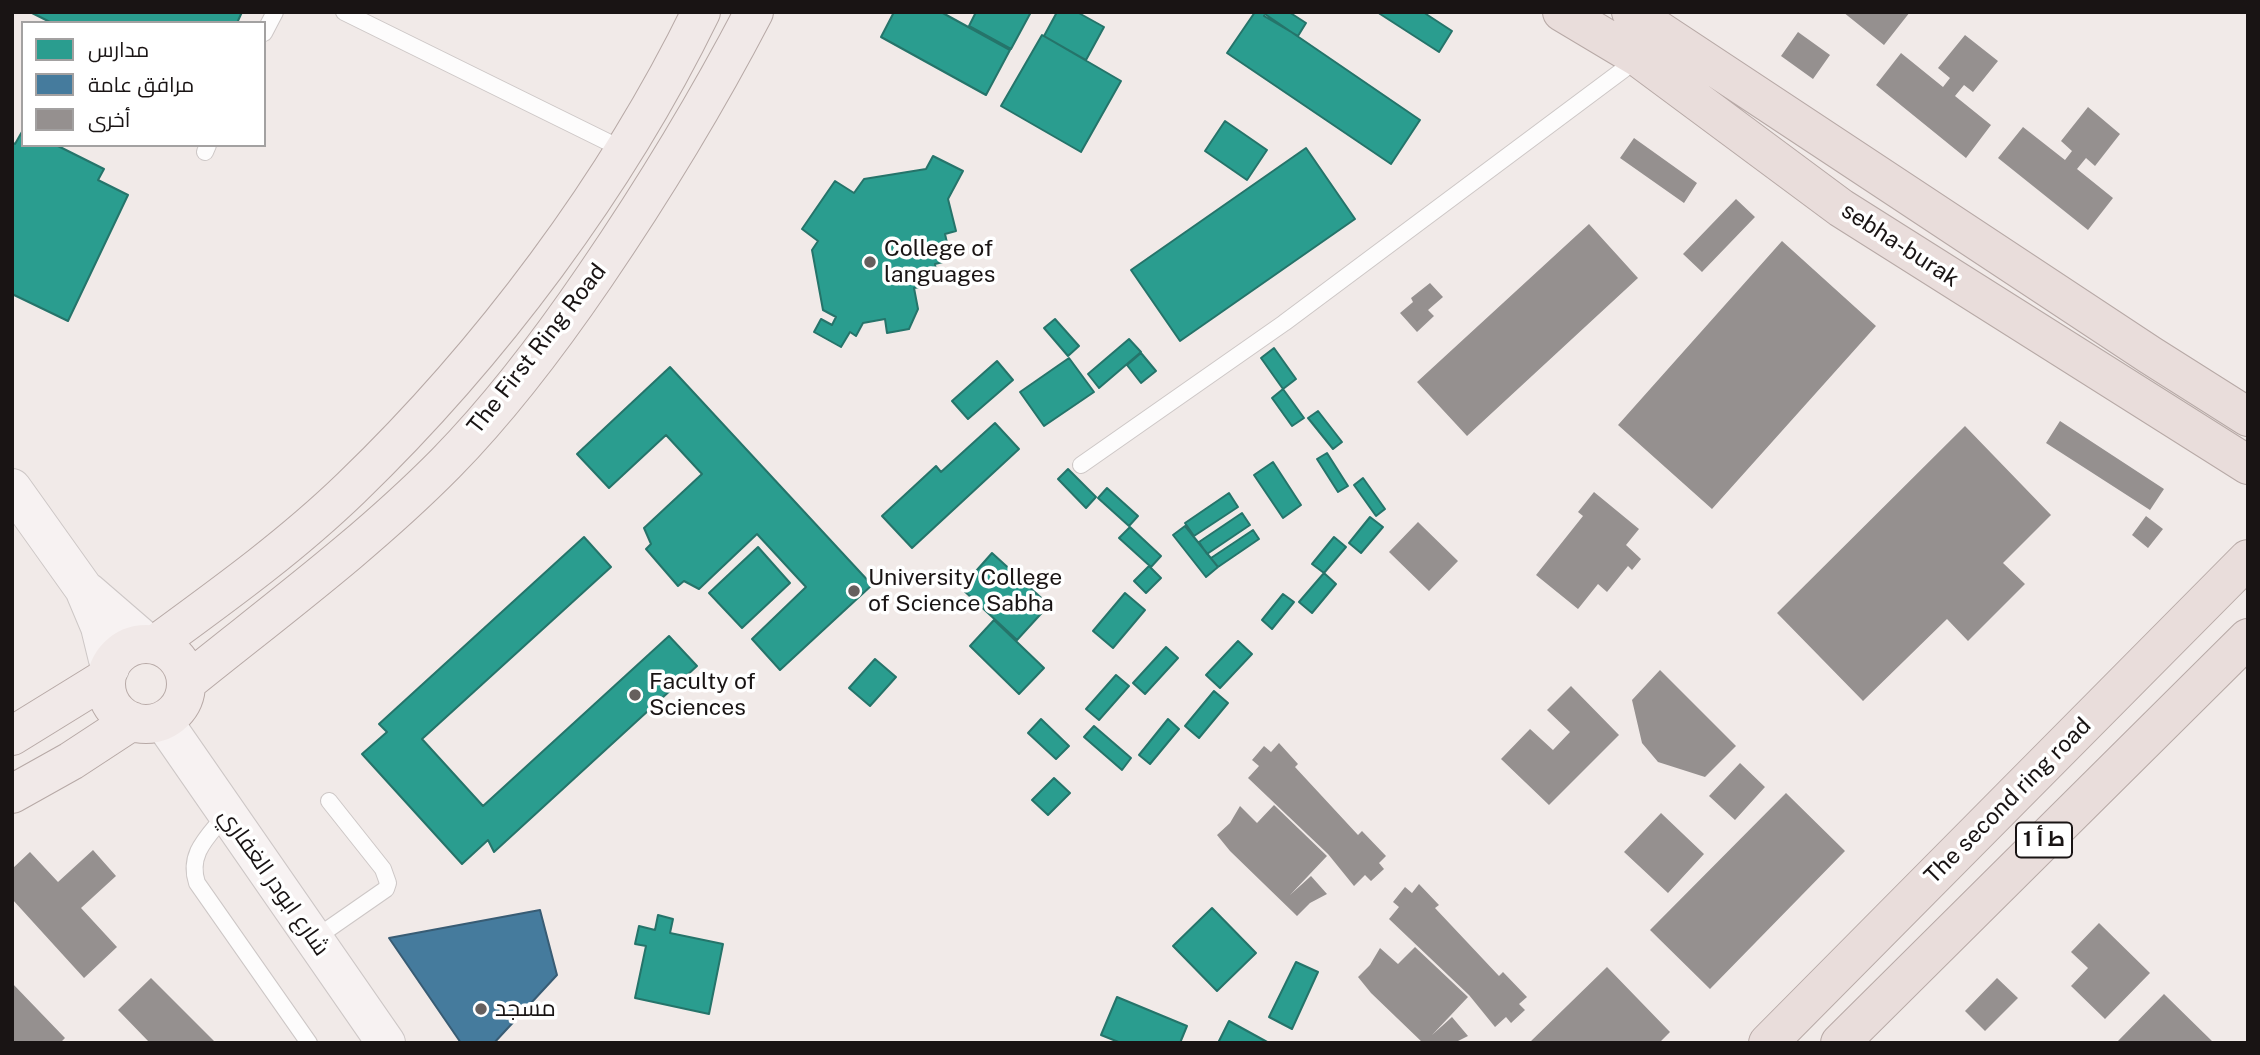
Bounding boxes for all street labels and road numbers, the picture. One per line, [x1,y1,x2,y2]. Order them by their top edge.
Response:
street label: sebha-burak [1836,197,1964,293]
street label: The First Ring Road [462,258,612,440]
street label: The second ring road [1919,712,2097,890]
street label: شارع ابودر الغفاري [213,803,335,961]
road number: ط أ 1 [2016,822,2072,858]

